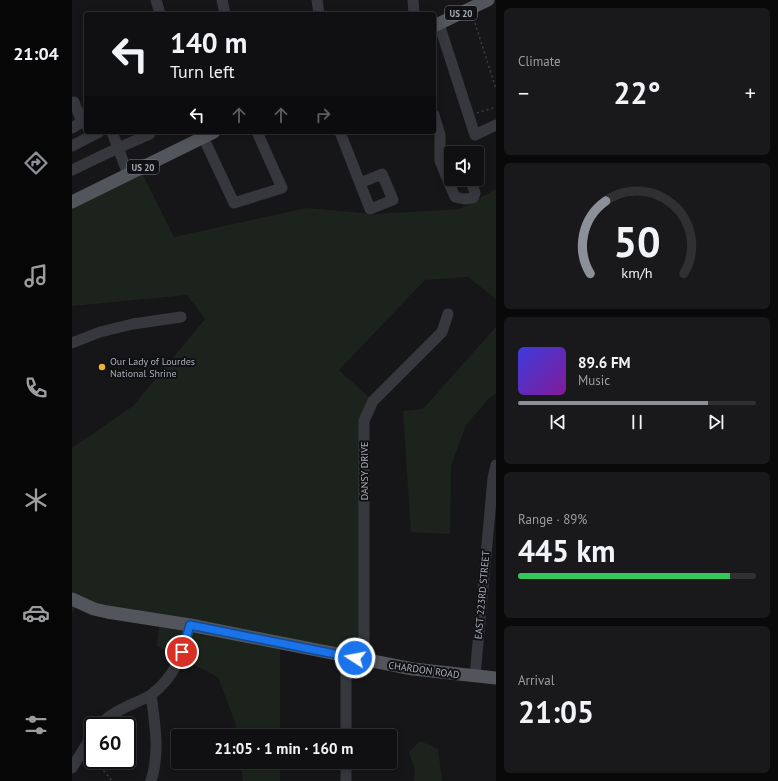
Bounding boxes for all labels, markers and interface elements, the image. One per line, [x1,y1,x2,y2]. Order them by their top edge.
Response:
road number: US 20 [445,6,477,20]
text: 140 m [170,24,247,61]
icon: left [104,28,156,80]
text: 21:04 [13,42,59,65]
text: Climate [518,53,561,70]
text: Turn left [170,60,235,83]
text: 22° [613,73,661,112]
text: − [518,79,529,107]
text: + [745,79,756,107]
icon: left [186,104,208,126]
icon: ahead [228,104,250,126]
icon: ahead [270,104,292,126]
icon: right [312,104,334,126]
map controls [444,146,484,186]
button: sound [444,146,484,186]
icon: directions [22,149,50,177]
road number: US 20 [127,160,159,174]
text: 50 [613,215,661,268]
icon: music [22,262,50,290]
text: km/h [621,262,653,281]
text: 89.6 FM [578,353,631,372]
place label: Our Lady of Lourdes National Shrine [110,355,195,380]
marker: Our Lady of Lourdes National Shrine [97,362,107,372]
text: Music [578,372,610,389]
icon: phone [22,374,50,402]
icon: previous [547,411,569,433]
icon: pause [626,411,648,433]
icon: next [705,411,727,433]
street label: DANSY DRIVE [358,442,371,500]
icon: climate [22,486,50,514]
text: Range · 89% [518,511,587,528]
text: 445 km [518,531,616,570]
street label: EAST 223RD STREET [472,550,492,640]
icon: car [22,599,50,627]
pin [165,635,199,669]
position arrow [334,637,376,679]
icon: arrive [171,641,193,663]
street label: CHARDON ROAD [388,659,460,681]
text: Arrival [518,672,554,689]
text: 21:05 [518,692,594,731]
icon: filters [22,711,50,739]
speed limit sign: 60 [84,717,136,769]
text: 21:05 · 1 min · 160 m [215,739,353,758]

